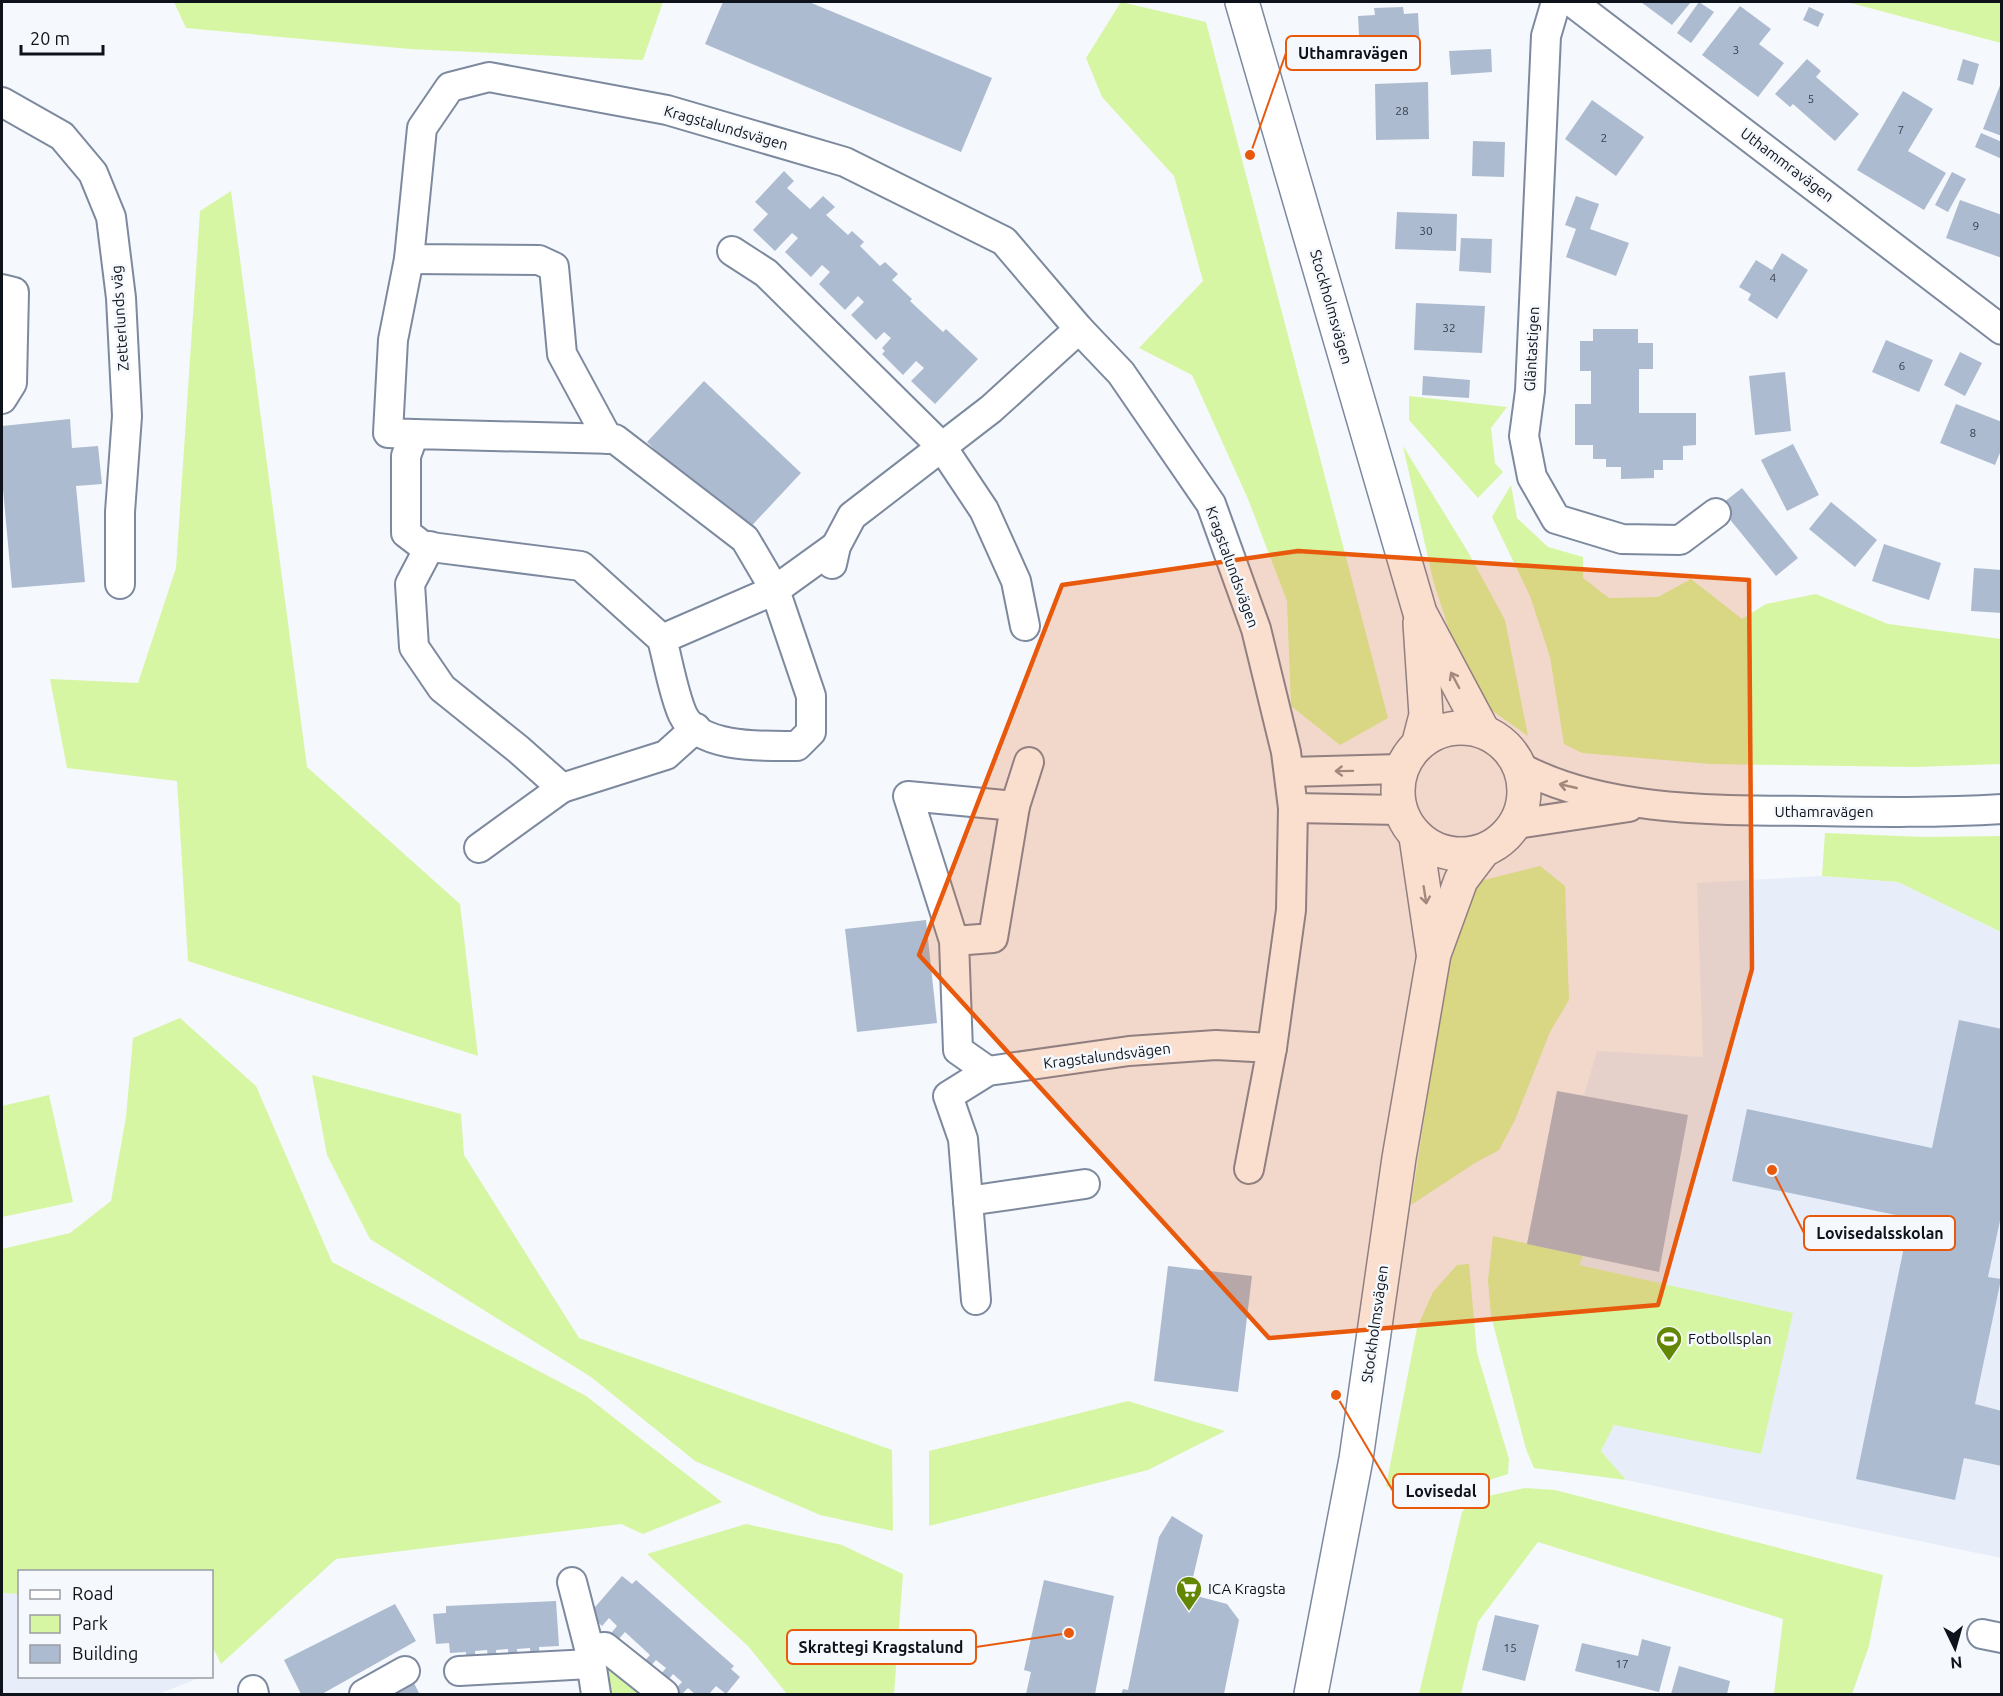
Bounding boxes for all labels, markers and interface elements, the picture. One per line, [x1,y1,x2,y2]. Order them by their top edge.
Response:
scale bar [21,18,104,56]
text: 20 m [30,28,70,48]
callout: Uthamravägen [1286,36,1420,70]
house number: 3 [1733,43,1739,56]
text: Uthamravägen [1298,44,1408,62]
house number: 5 [1808,92,1814,105]
street label: Kragstalundsvägen [662,102,790,153]
house number: 28 [1395,104,1409,117]
house number: 7 [1898,123,1904,136]
street label: Uthammravägen [1737,124,1837,205]
house number: 2 [1601,131,1607,144]
house number: 9 [1973,219,1979,232]
house number: 30 [1419,224,1433,237]
street label: Stockholmsvägen [1307,248,1356,366]
street label: Zetterlunds väg [107,265,132,371]
house number: 4 [1770,271,1777,284]
street label: Gläntastigen [1521,306,1542,392]
house number: 32 [1442,321,1456,334]
house number: 6 [1899,359,1906,372]
house number: 8 [1970,426,1977,439]
street label: Kragstalundsvägen [1203,504,1262,630]
one-way arrow [1449,671,1461,689]
one-way arrow [1335,765,1355,777]
one-way arrow [1559,780,1578,792]
street label: Uthamravägen [1774,803,1874,820]
one-way arrow [1419,885,1430,905]
street label: Kragstalundsvägen [1042,1039,1172,1072]
callout: Lovisedalsskolan [1804,1216,1955,1250]
text: Lovisedalsskolan [1816,1224,1944,1242]
street label: Stockholmsvägen [1358,1264,1391,1384]
sports icon: Fotbollsplan [1654,1324,1684,1362]
place label: Fotbollsplan [1688,1330,1771,1347]
callout: Lovisedal [1393,1474,1489,1508]
text: Lovisedal [1405,1482,1477,1500]
legend [18,1570,213,1678]
supermarket icon: ICA Kragsta [1174,1574,1204,1612]
place label: ICA Kragsta [1208,1580,1286,1597]
text: Road [72,1583,114,1603]
text: Park [72,1613,108,1633]
north arrow [1925,1618,1985,1678]
callout: Skrattegi Kragstalund [787,1630,976,1664]
text: Skrattegi Kragstalund [799,1638,963,1656]
house number: 15 [1503,1641,1517,1654]
text: Building [72,1643,138,1663]
text: N [1950,1653,1963,1672]
house number: 17 [1615,1657,1629,1670]

